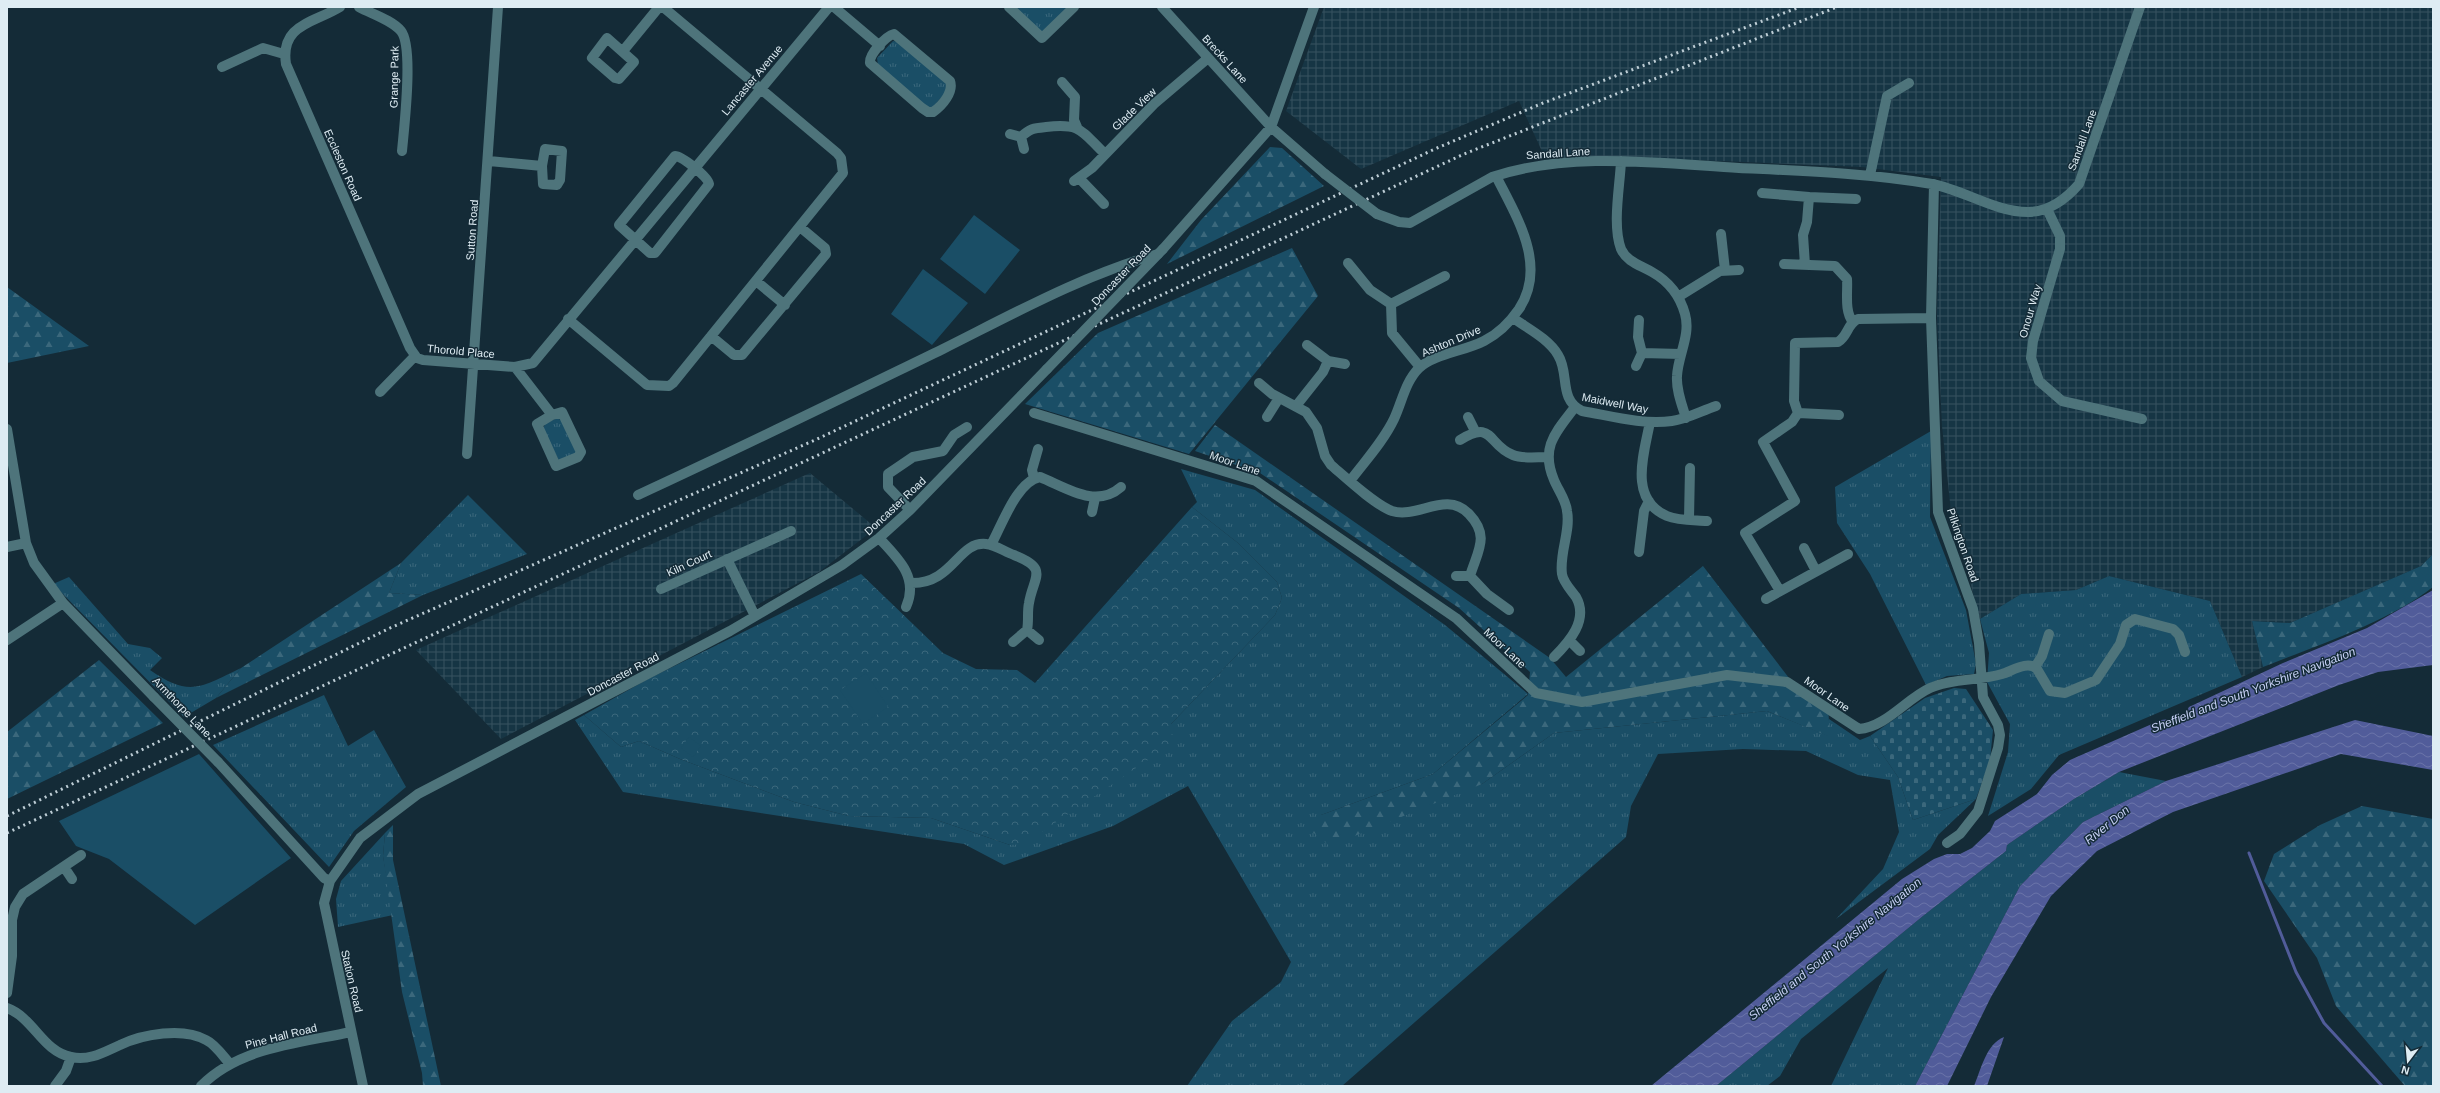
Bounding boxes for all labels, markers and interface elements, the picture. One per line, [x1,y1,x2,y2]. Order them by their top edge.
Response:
street label: Brecks Lane [1200,32,1250,86]
street label: Lancaster Avenue [719,42,785,118]
street label: Grange Park [387,45,401,108]
street label: Glade View [1110,85,1158,133]
street label: Sandall Lane [2065,108,2099,172]
street label: Eccleston Road [322,127,364,203]
street label: Sandall Lane [1526,145,1590,161]
street label: Sutton Road [464,199,480,261]
street label: Doncaster Road [1089,242,1153,308]
street label: Onour Way [2017,282,2044,339]
street label: Ashton Drive [1420,323,1482,359]
street label: Thorold Place [427,342,495,360]
street label: Maidwell Way [1581,391,1650,415]
street label: Moor Lane [1208,449,1262,477]
street label: Doncaster Road [862,475,928,537]
street label: Pilkington Road [1945,507,1981,583]
street label: Kiln Court [665,547,713,579]
street label: Moor Lane [1482,626,1528,670]
water label: Sheffield and South Yorkshire Navigation [2149,644,2358,736]
street label: Doncaster Road [585,650,661,698]
street label: Armthorpe Lane [150,674,214,740]
street label: Moor Lane [1802,674,1852,714]
water label: River Don [2082,803,2132,847]
water label: Sheffield and South Yorkshire Navigation [1746,875,1924,1023]
street label: Station Road [339,949,365,1013]
street label: Pine Hall Road [244,1021,318,1051]
north arrow [2388,1041,2428,1081]
text: N [2400,1064,2411,1077]

